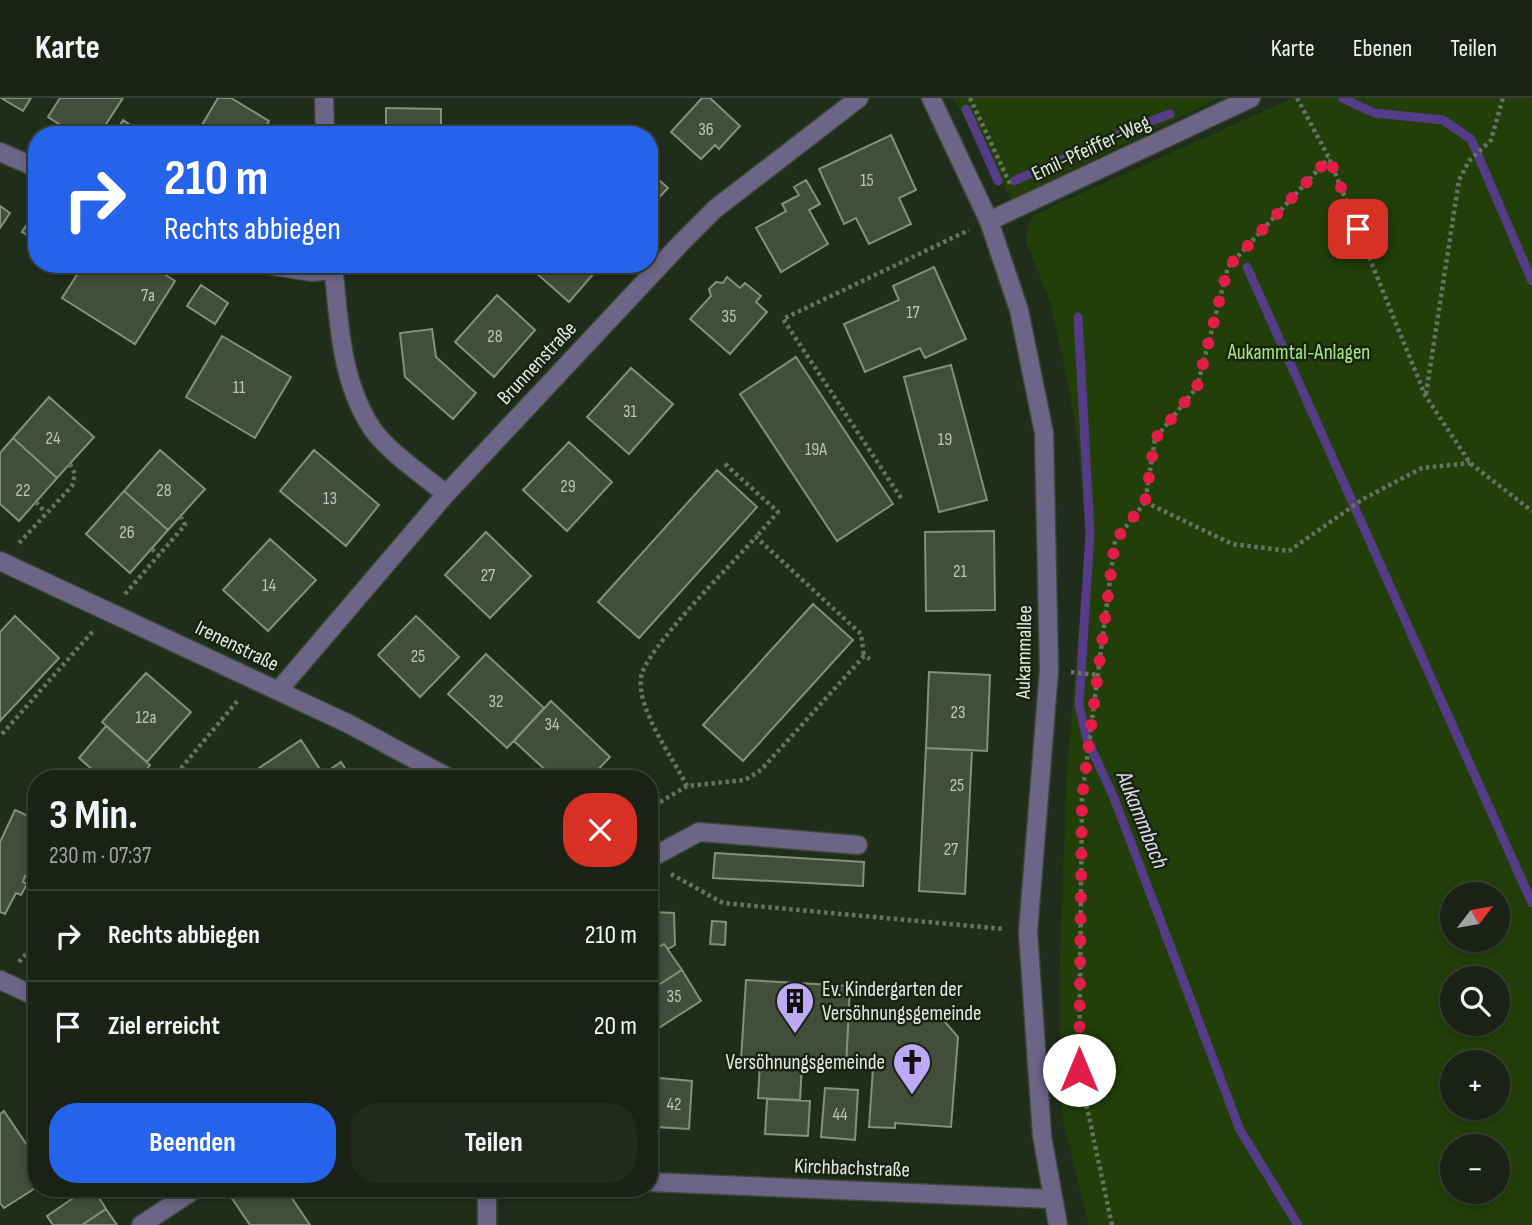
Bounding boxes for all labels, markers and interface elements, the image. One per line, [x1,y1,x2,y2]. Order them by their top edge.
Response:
text: Karte [35,28,100,68]
text: Karte [1271,34,1315,63]
text: Ebenen [1353,34,1412,63]
text: Teilen [1450,34,1497,63]
street label: Emil-Pfeiffer-Weg [1028,110,1154,186]
house number: 36 [698,119,714,140]
text: 210 m [164,150,268,209]
icon: right [49,154,140,245]
house number: 15 [860,170,874,191]
pin [1328,199,1388,259]
text: Rechts abbiegen [164,210,341,249]
icon: arrive [1339,210,1377,248]
house number: 7a [141,285,155,306]
house number: 17 [906,302,921,323]
house number: 35 [722,306,736,327]
street label: Brunnenstraße [492,316,582,410]
house number: 28 [487,326,503,347]
park label: Aukammtal-Anlagen [1227,340,1370,365]
house number: 11 [233,377,246,398]
house number: 31 [623,401,638,422]
house number: 24 [46,428,61,449]
house number: 19 [938,429,952,450]
house number: 19A [805,439,827,460]
house number: 29 [560,476,576,497]
house number: 22 [16,480,30,501]
house number: 28 [156,480,172,501]
house number: 13 [323,488,337,509]
house number: 26 [119,522,135,543]
house number: 21 [953,561,968,582]
house number: 27 [481,565,496,586]
house number: 14 [262,575,276,596]
street label: Aukammallee [1011,605,1037,700]
street label: Irenenstraße [191,615,283,677]
house number: 25 [411,646,425,667]
house number: 32 [489,691,503,712]
house number: 23 [951,702,966,723]
house number: 12a [136,707,156,728]
house number: 34 [544,714,560,735]
water label: Aukammbach [1109,766,1174,873]
house number: 25 [950,775,964,796]
text: 3 Min. [49,790,138,841]
button: close [563,793,637,867]
house number: 27 [944,839,959,860]
text: 230 m · 07:37 [49,842,151,870]
north arrow [1440,882,1510,952]
map controls [1440,882,1510,1204]
icon: right [49,917,87,955]
text: Rechts abbiegen [108,920,260,951]
text: 210 m [585,920,637,951]
button: search [1440,966,1510,1036]
place label: Ev. Kindergarten der Versöhnungsgemeinde [822,977,982,1026]
building icon: Ev. Kindergarten der Versöhnungsgemeinde [774,980,816,1035]
house number: 35 [667,986,681,1007]
icon: arrive [49,1008,87,1046]
text: Ziel erreicht [108,1011,220,1042]
text: 20 m [594,1011,637,1042]
position arrow [1042,1033,1116,1107]
church icon: Versöhnungsgemeinde [891,1041,933,1096]
place label: Versöhnungsgemeinde [726,1050,885,1075]
button: + [1440,1050,1510,1120]
house number: 42 [666,1094,682,1115]
button: Beenden [49,1103,336,1183]
button: Teilen [350,1103,637,1183]
house number: 44 [832,1104,848,1125]
button: − [1440,1134,1510,1204]
street label: Kirchbachstraße [794,1153,910,1183]

